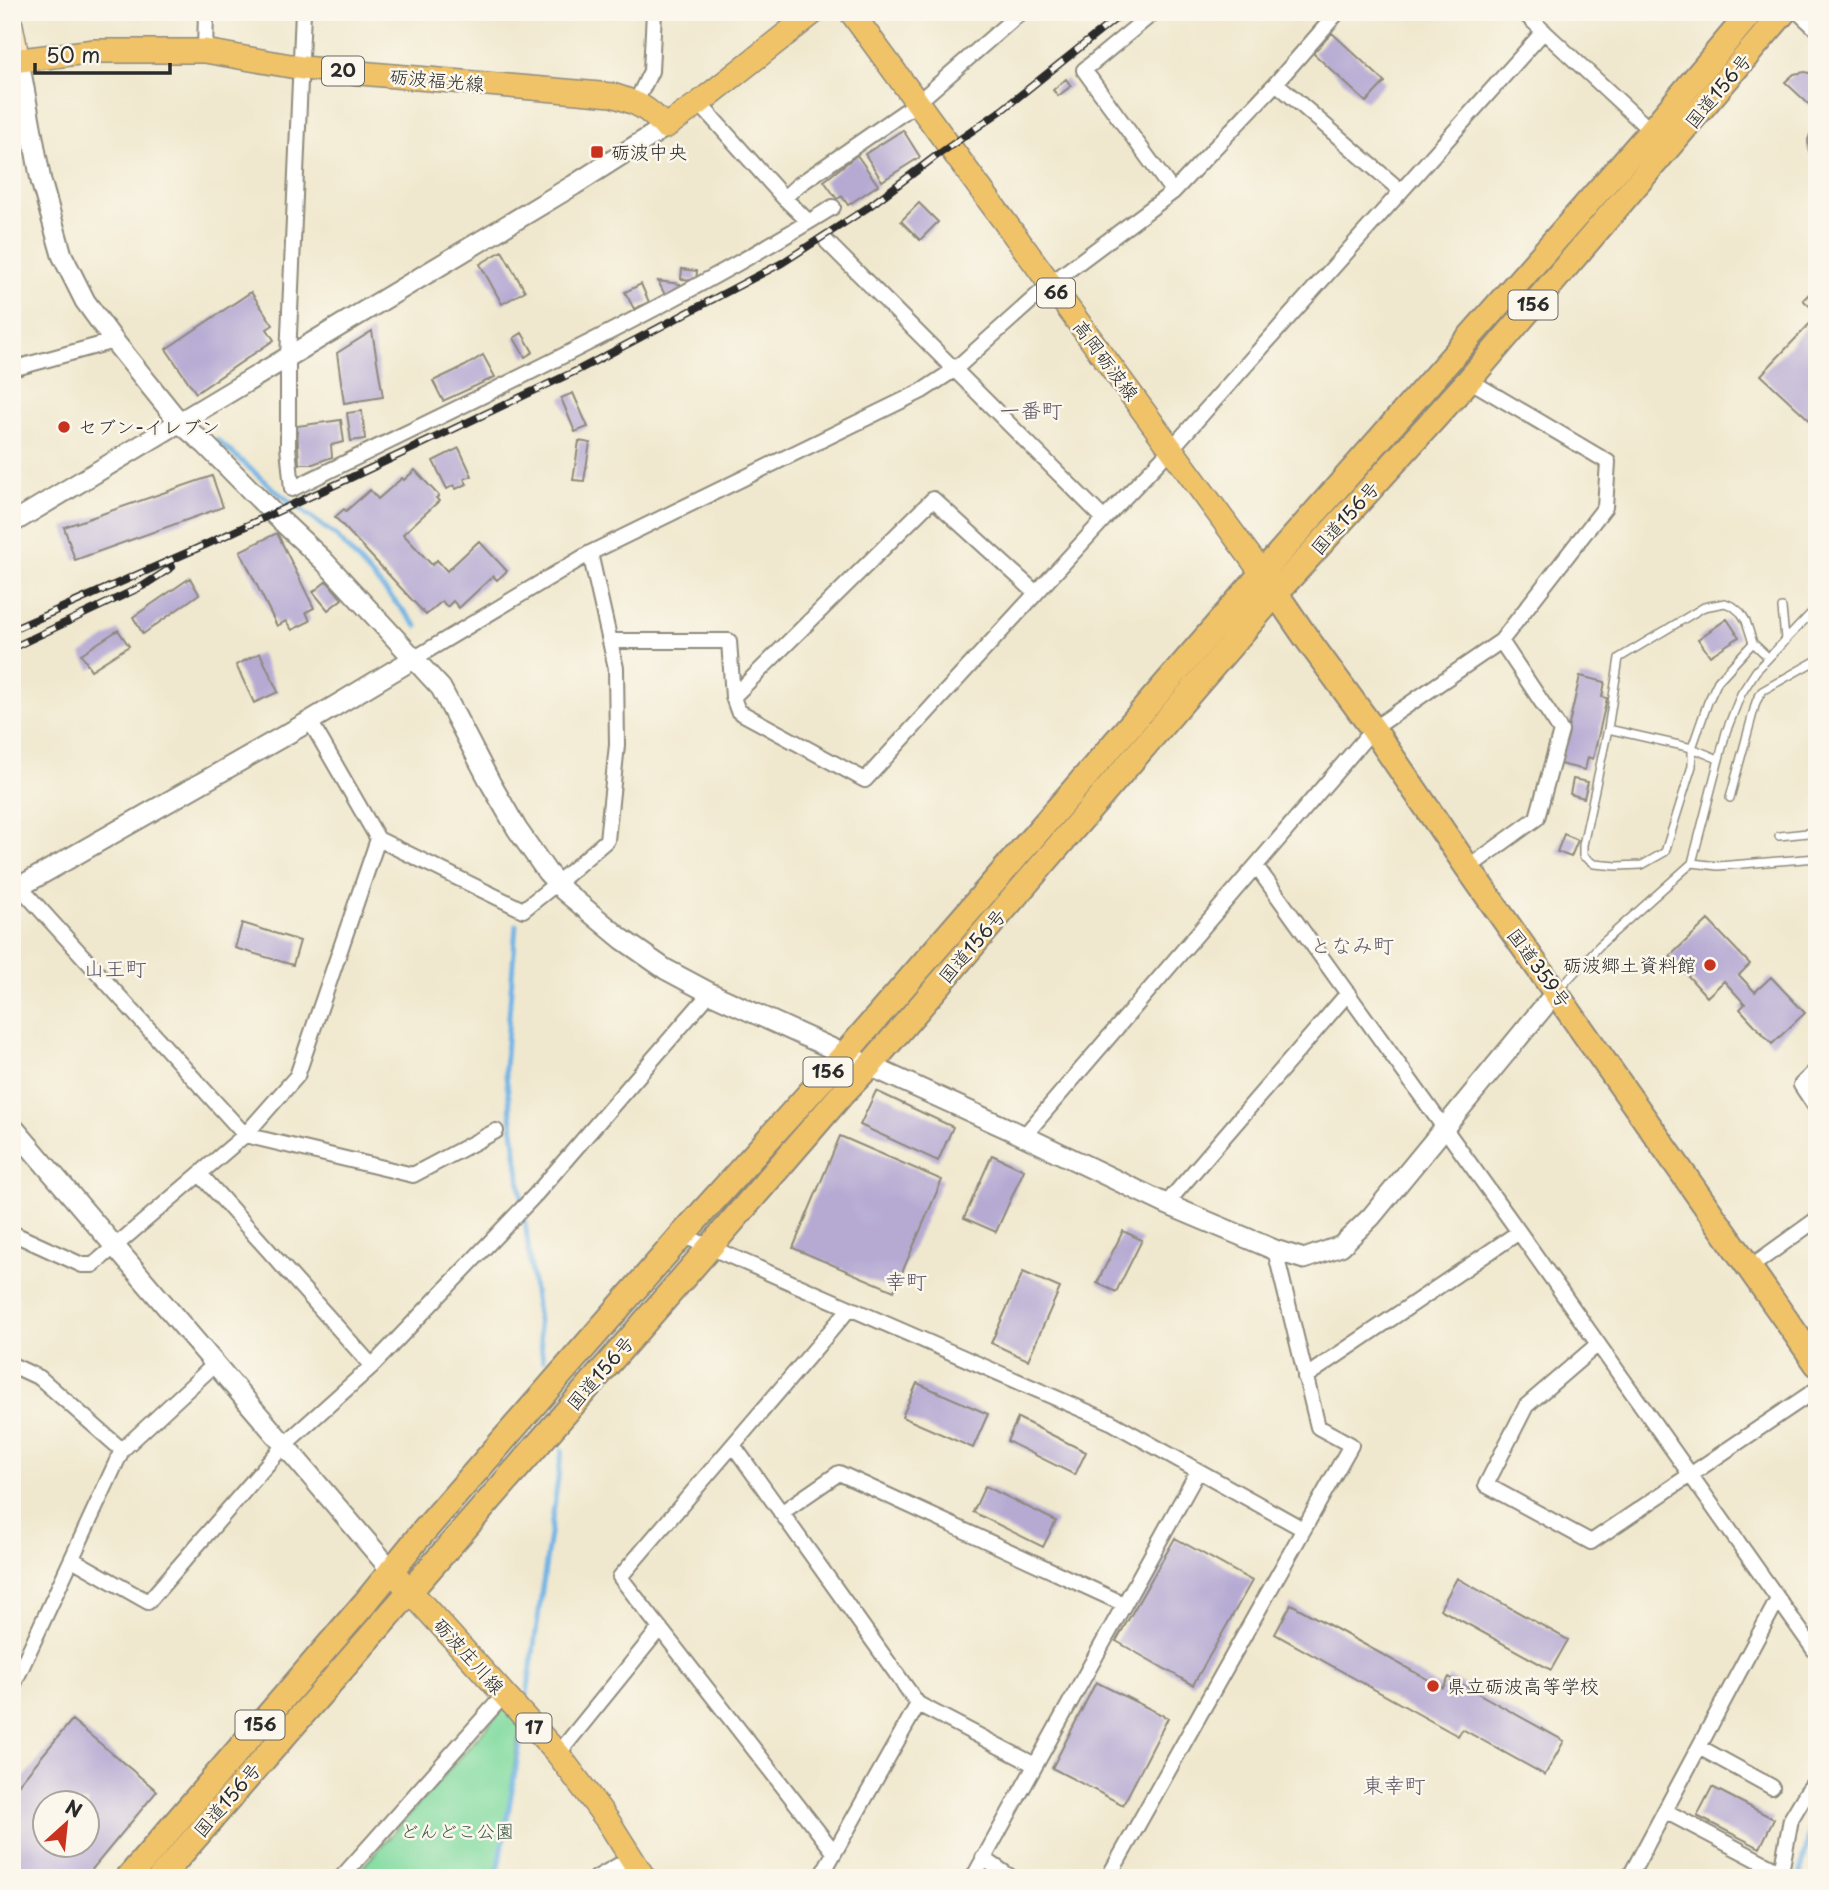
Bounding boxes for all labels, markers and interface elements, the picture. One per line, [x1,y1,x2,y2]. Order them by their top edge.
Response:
scale bar [35,32,170,76]
text: 50 m [46,38,100,70]
street label: 国道156号 [1677,47,1757,134]
road number: 20 [322,56,364,86]
street label: 砺波福光線 [389,61,486,97]
place label: 砺波中央 [611,137,687,165]
marker: 砺波中央 [589,144,605,160]
road number: 66 [1037,278,1075,307]
road number: 156 [1508,290,1558,320]
street label: 高岡砺波線 [1067,313,1147,406]
district label: 一番町 [1000,393,1063,425]
place label: セブン-イレブン [78,412,220,440]
marker: セブン-イレブン [56,419,72,435]
street label: 国道156号 [1303,474,1385,561]
street label: 国道156号 [931,902,1012,989]
street label: 国道359号 [1501,922,1578,1013]
district label: となみ町 [1310,928,1394,960]
place label: 砺波郷土資料館 [1563,950,1696,978]
district label: 山王町 [84,951,147,983]
marker: 砺波郷土資料館 [1702,957,1718,973]
road number: 156 [804,1058,852,1086]
district label: 幸町 [885,1264,927,1296]
street label: 国道156号 [559,1329,640,1416]
street label: 砺波庄川線 [428,1611,512,1700]
place label: 県立砺波高等学校 [1447,1671,1599,1699]
marker: 県立砺波高等学校 [1425,1678,1441,1694]
road number: 156 [236,1710,284,1740]
road number: 17 [516,1714,552,1742]
street label: 国道156号 [186,1756,267,1843]
district label: 東幸町 [1363,1768,1426,1800]
north arrow [32,1788,102,1858]
text: N [61,1792,87,1824]
park label: どんどこ公園 [400,1816,514,1844]

